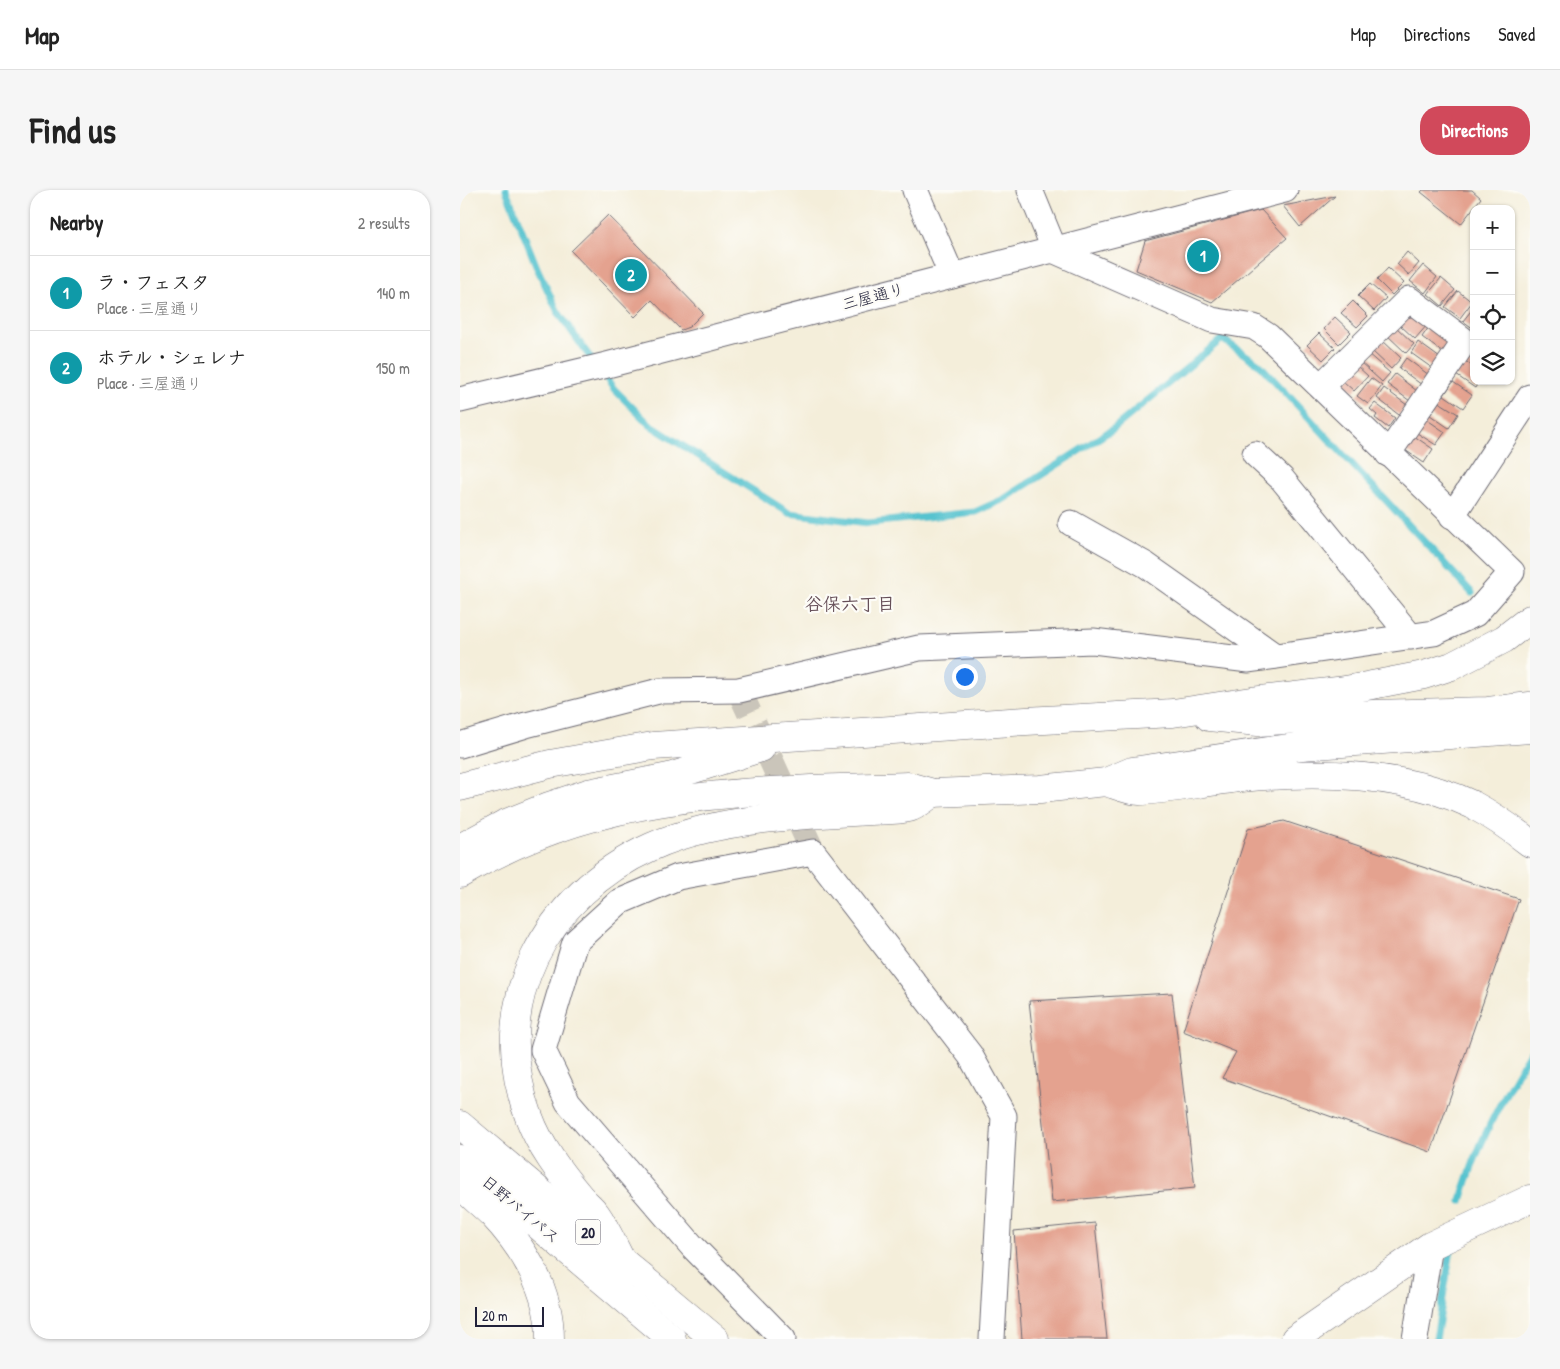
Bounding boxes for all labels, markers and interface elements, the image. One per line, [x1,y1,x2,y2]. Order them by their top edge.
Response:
text: Map [25,19,59,51]
text: Map [1351,22,1376,47]
text: Directions [1404,22,1470,47]
text: Saved [1498,22,1535,47]
button: Directions [1420,106,1530,155]
text: Find us [30,107,116,154]
map controls [1470,205,1515,385]
button: + [1470,205,1515,250]
text: Nearby [50,208,103,237]
text: 2 results [358,212,410,234]
pin: 1 [1187,237,1219,275]
button: − [1470,250,1515,295]
pin: 2 [615,256,647,294]
text: ラ・フェスタ [97,269,210,295]
street label: 三屋通り [839,277,907,315]
text: 1 [63,282,69,304]
text: 140 m [376,282,410,304]
button: locate [1470,295,1515,340]
text: Place · 三屋通り [97,297,202,319]
button: layers [1470,340,1515,385]
text: ホテル・シェレナ [97,344,246,370]
text: 2 [62,357,70,379]
text: 150 m [376,357,410,379]
text: Place · 三屋通り [97,372,202,394]
district label: 谷保六丁目 [805,591,895,616]
your location [952,664,978,690]
street label: 日野バイパス [477,1170,565,1248]
road number: 20 [576,1220,600,1244]
scale bar [475,1304,544,1327]
text: 20 m [482,1306,508,1325]

